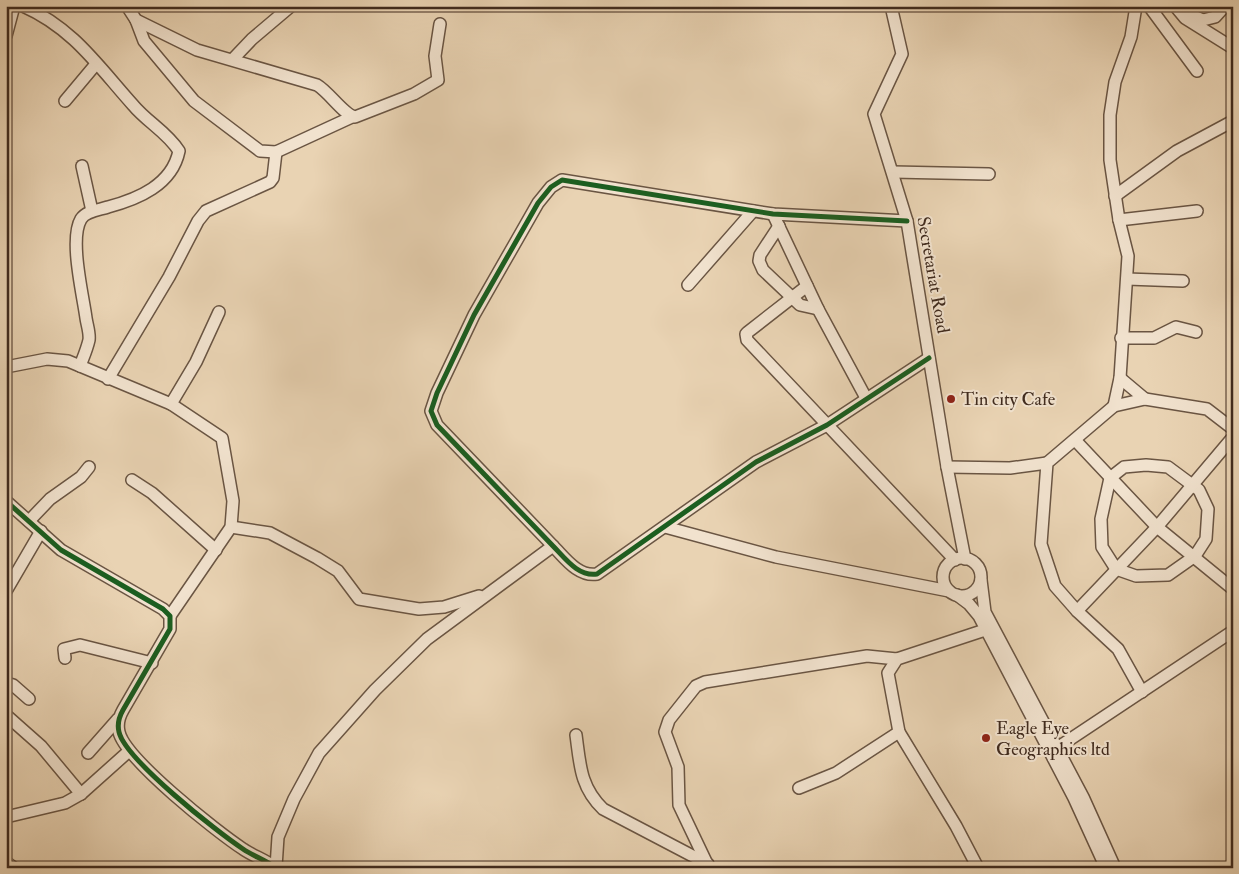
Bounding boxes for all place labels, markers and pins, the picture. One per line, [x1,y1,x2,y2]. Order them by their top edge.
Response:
place label: Tin city Cafe [961,388,1056,411]
marker: Tin city Cafe [945,393,957,405]
place label: Eagle Eye Geographics ltd [996,717,1110,761]
marker: Eagle Eye Geographics ltd [980,732,992,744]

